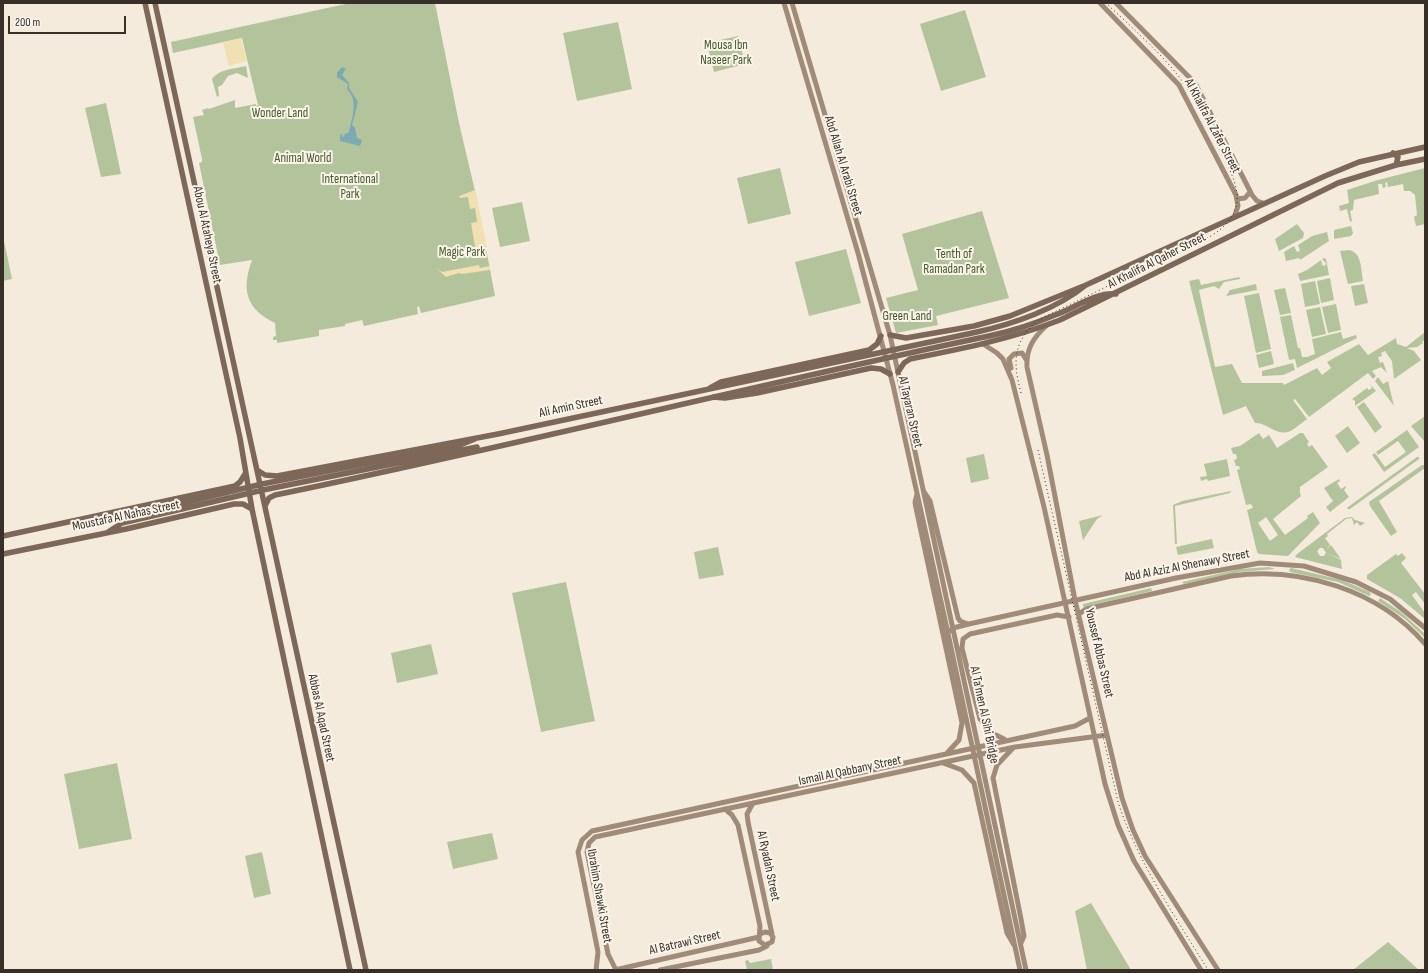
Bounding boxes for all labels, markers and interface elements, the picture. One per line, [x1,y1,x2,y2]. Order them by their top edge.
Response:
scale bar [10,8,128,34]
text: 200 m [15,15,40,30]
park label: Mousa Ibn Naseer Park [700,38,752,69]
street label: Al Khalifa Al Zafer Street [1180,76,1244,176]
park label: Wonder Land [252,106,308,122]
street label: Abd Allah Al Arabi Street [820,114,866,218]
park label: Animal World [275,151,331,167]
park label: International Park [322,172,378,203]
street label: Abou Al Ataheya Street [189,185,225,285]
street label: Al Khalifa Al Qaher Street [1105,230,1209,292]
park label: Magic Park [439,245,485,261]
park label: Tenth of Ramadan Park [923,247,985,278]
park label: Green Land [883,309,931,325]
street label: Al Tayaran Street [894,375,926,449]
street label: Ali Amin Street [538,393,604,421]
street label: Moustafa Al Nahas Street [71,497,181,535]
street label: Abd Al Aziz Al Shenawy Street [1123,546,1251,586]
street label: Youssef Abbas Street [1081,607,1117,699]
street label: Al Ta'men Al Sihi Bridge [966,665,1002,765]
street label: Abbas Al Aqad Street [304,673,338,763]
street label: Ismail Al Qabbany Street [797,752,903,790]
street label: Al Ryadah Street [753,829,783,903]
street label: Ibrahim Shawki Street [583,848,615,944]
street label: Al Batrawi Street [648,927,722,959]

